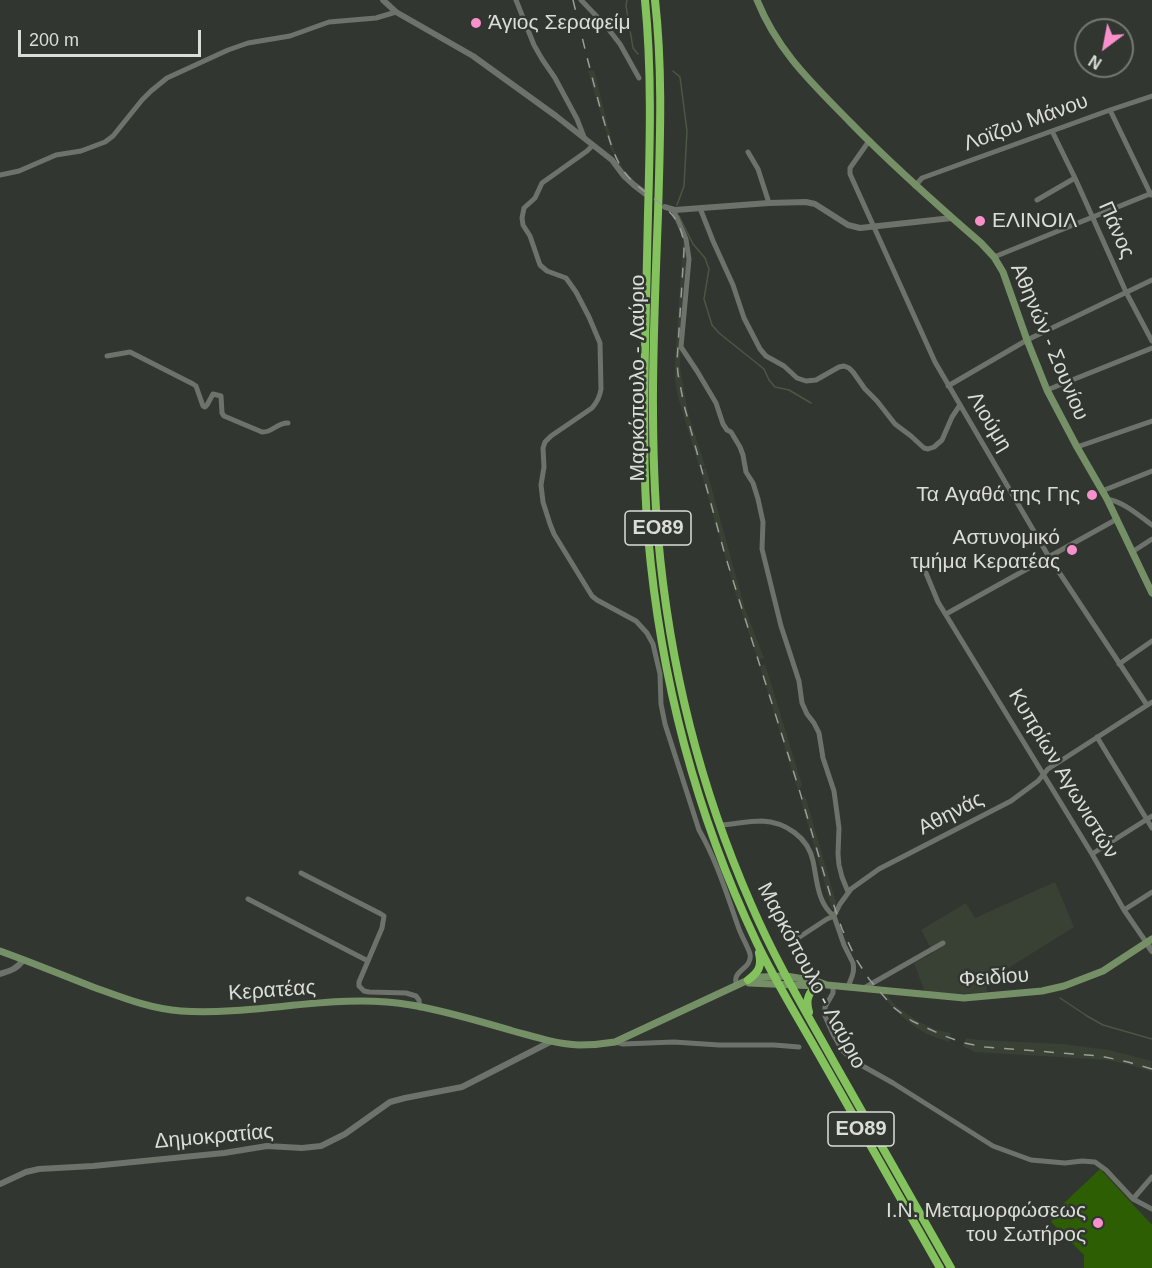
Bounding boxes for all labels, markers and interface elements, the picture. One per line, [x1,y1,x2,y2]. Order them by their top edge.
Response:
place label: Άγιος Σεραφείμ [488,10,631,36]
marker: Άγιος Σεραφείμ [469,16,483,30]
scale bar [21,18,204,56]
north arrow [1074,18,1134,78]
text: 200 m [29,30,79,50]
text: N [1086,52,1105,72]
street label: Λοϊζου Μάνου [960,89,1092,157]
street label: Πάνος [1092,198,1140,262]
place label: ΕΛΙΝΟΙΛ [992,208,1077,234]
marker: ΕΛΙΝΟΙΛ [973,214,987,228]
street label: Αθηνών - Σουνίου [1005,260,1093,424]
street label: Μαρκόπουλο - Λαύριο [625,274,651,482]
street label: Λιούμη [961,387,1017,457]
place label: Τα Αγαθά της Γης [916,482,1080,508]
marker: Τα Αγαθά της Γης [1085,488,1099,502]
road number: ΕΟ89 [625,511,691,545]
place label: Αστυνομικό τμήμα Κερατέας [910,525,1060,575]
marker: Αστυνομικό τμήμα Κερατέας [1065,543,1079,557]
street label: Κυπρίων Αγωνιστών [1003,685,1123,863]
street label: Αθηνάς [914,787,988,841]
street label: Μαρκόπουλο - Λαύριο [751,879,871,1073]
street label: Φειδίου [958,963,1030,993]
street label: Κερατέας [228,975,316,1007]
road number: ΕΟ89 [828,1112,894,1146]
street label: Δημοκρατίας [153,1119,275,1155]
place label: Ι.Ν. Μεταμορφώσεως του Σωτήρος [886,1198,1086,1248]
marker: Ι.Ν. Μεταμορφώσεως του Σωτήρος [1091,1216,1105,1230]

